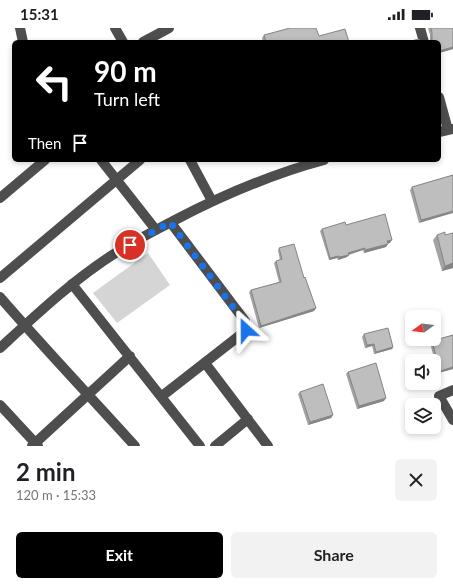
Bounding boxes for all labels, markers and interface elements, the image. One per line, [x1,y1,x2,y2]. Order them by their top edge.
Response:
text: 15:31 [20,5,59,23]
text: 90 m [94,54,157,88]
icon: left [28,56,80,108]
text: Turn left [94,88,160,110]
icon: arrive [69,132,91,154]
text: Then [28,134,61,152]
pin [113,228,147,262]
icon: arrive [119,234,141,256]
position arrow [225,309,267,351]
north arrow [405,310,441,346]
map controls [405,310,441,434]
button: sound [405,354,441,390]
button: layers [405,398,441,434]
text: 2 min [16,457,76,486]
button: close [395,459,437,501]
text: 120 m · 15:33 [16,487,96,503]
button: Exit [16,532,223,578]
button: Share [231,532,437,578]

